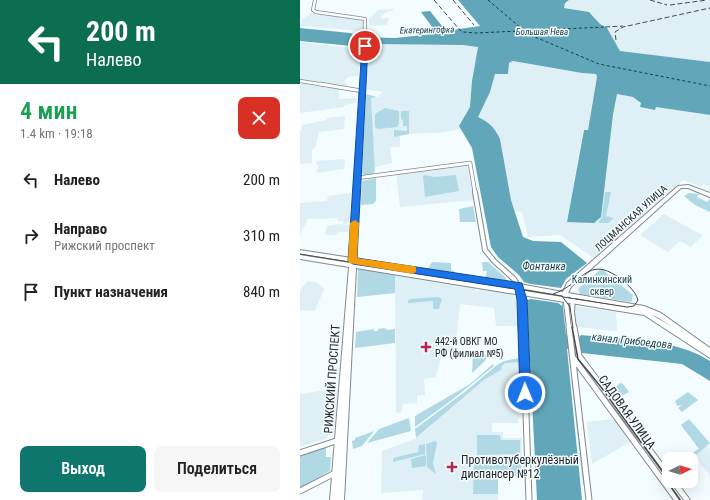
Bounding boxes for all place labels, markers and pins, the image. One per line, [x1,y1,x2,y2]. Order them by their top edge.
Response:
pin [348,29,382,63]
place label: 442-й ОВКГ МО РФ (филиал №5) [435,336,504,360]
marker: 442-й ОВКГ МО РФ (филиал №5) [420,341,432,353]
place label: Противотуберкулёзный диспансер №12 [461,453,579,481]
marker: Противотуберкулёзный диспансер №12 [446,461,458,473]

